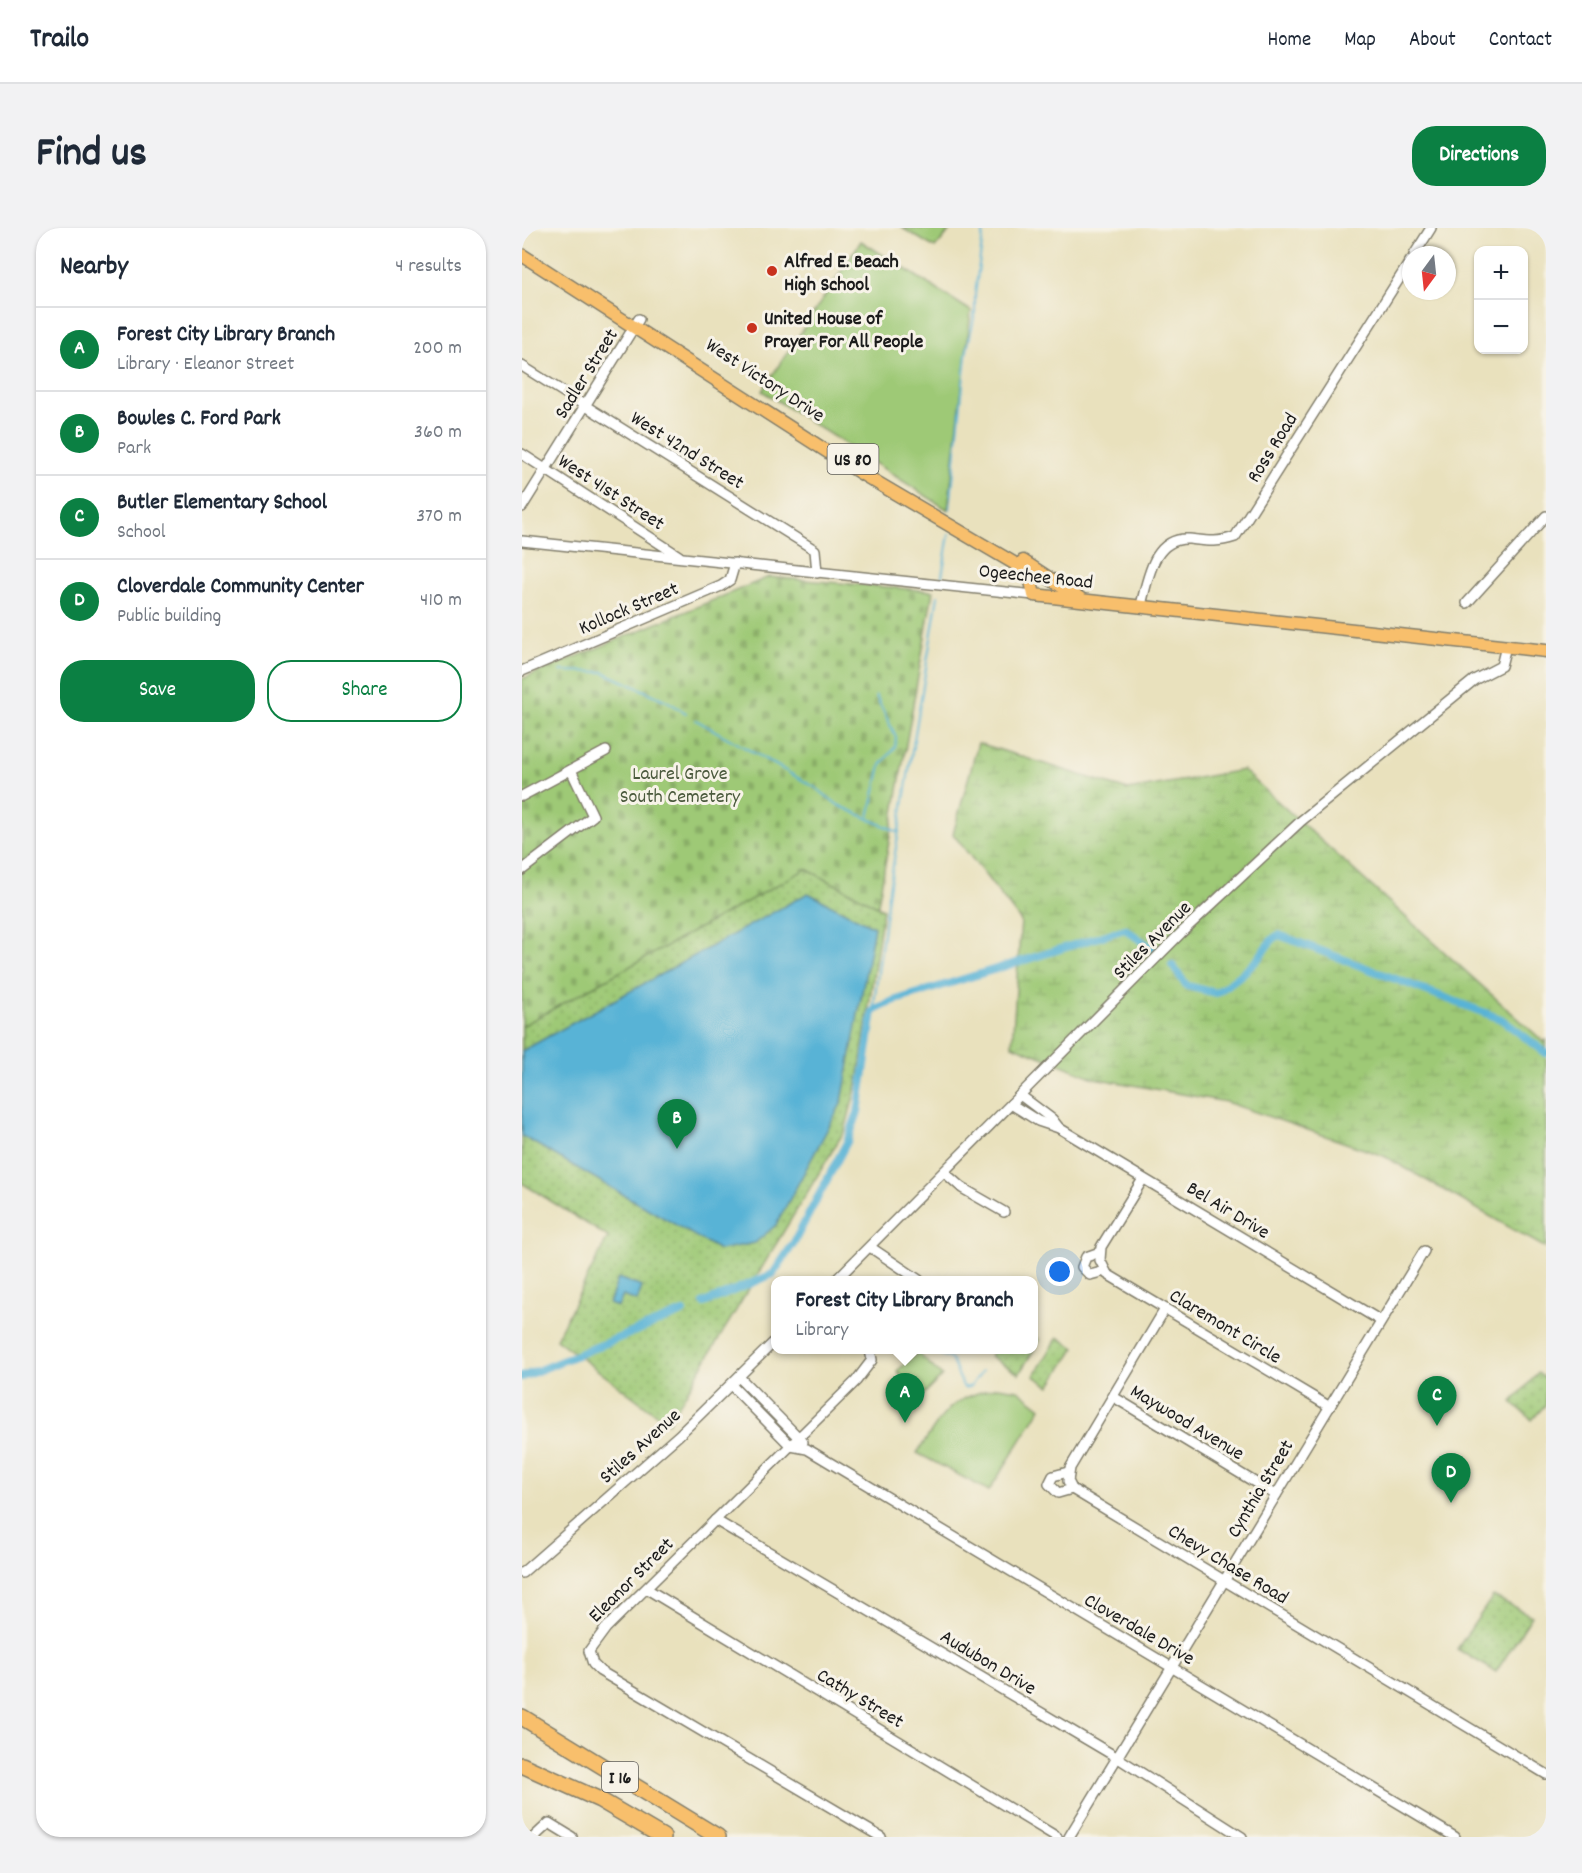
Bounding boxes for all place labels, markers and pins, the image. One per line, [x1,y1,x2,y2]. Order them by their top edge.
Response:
place label: Alfred E. Beach High School [784,249,899,300]
marker: Alfred E. Beach High School [765,264,779,278]
place label: United House of Prayer For All People [764,306,923,357]
marker: United House of Prayer For All People [745,321,759,335]
pin: B [658,1100,696,1149]
pin: A [886,1374,925,1423]
pin: C [1418,1376,1456,1426]
pin: D [1432,1454,1470,1503]

